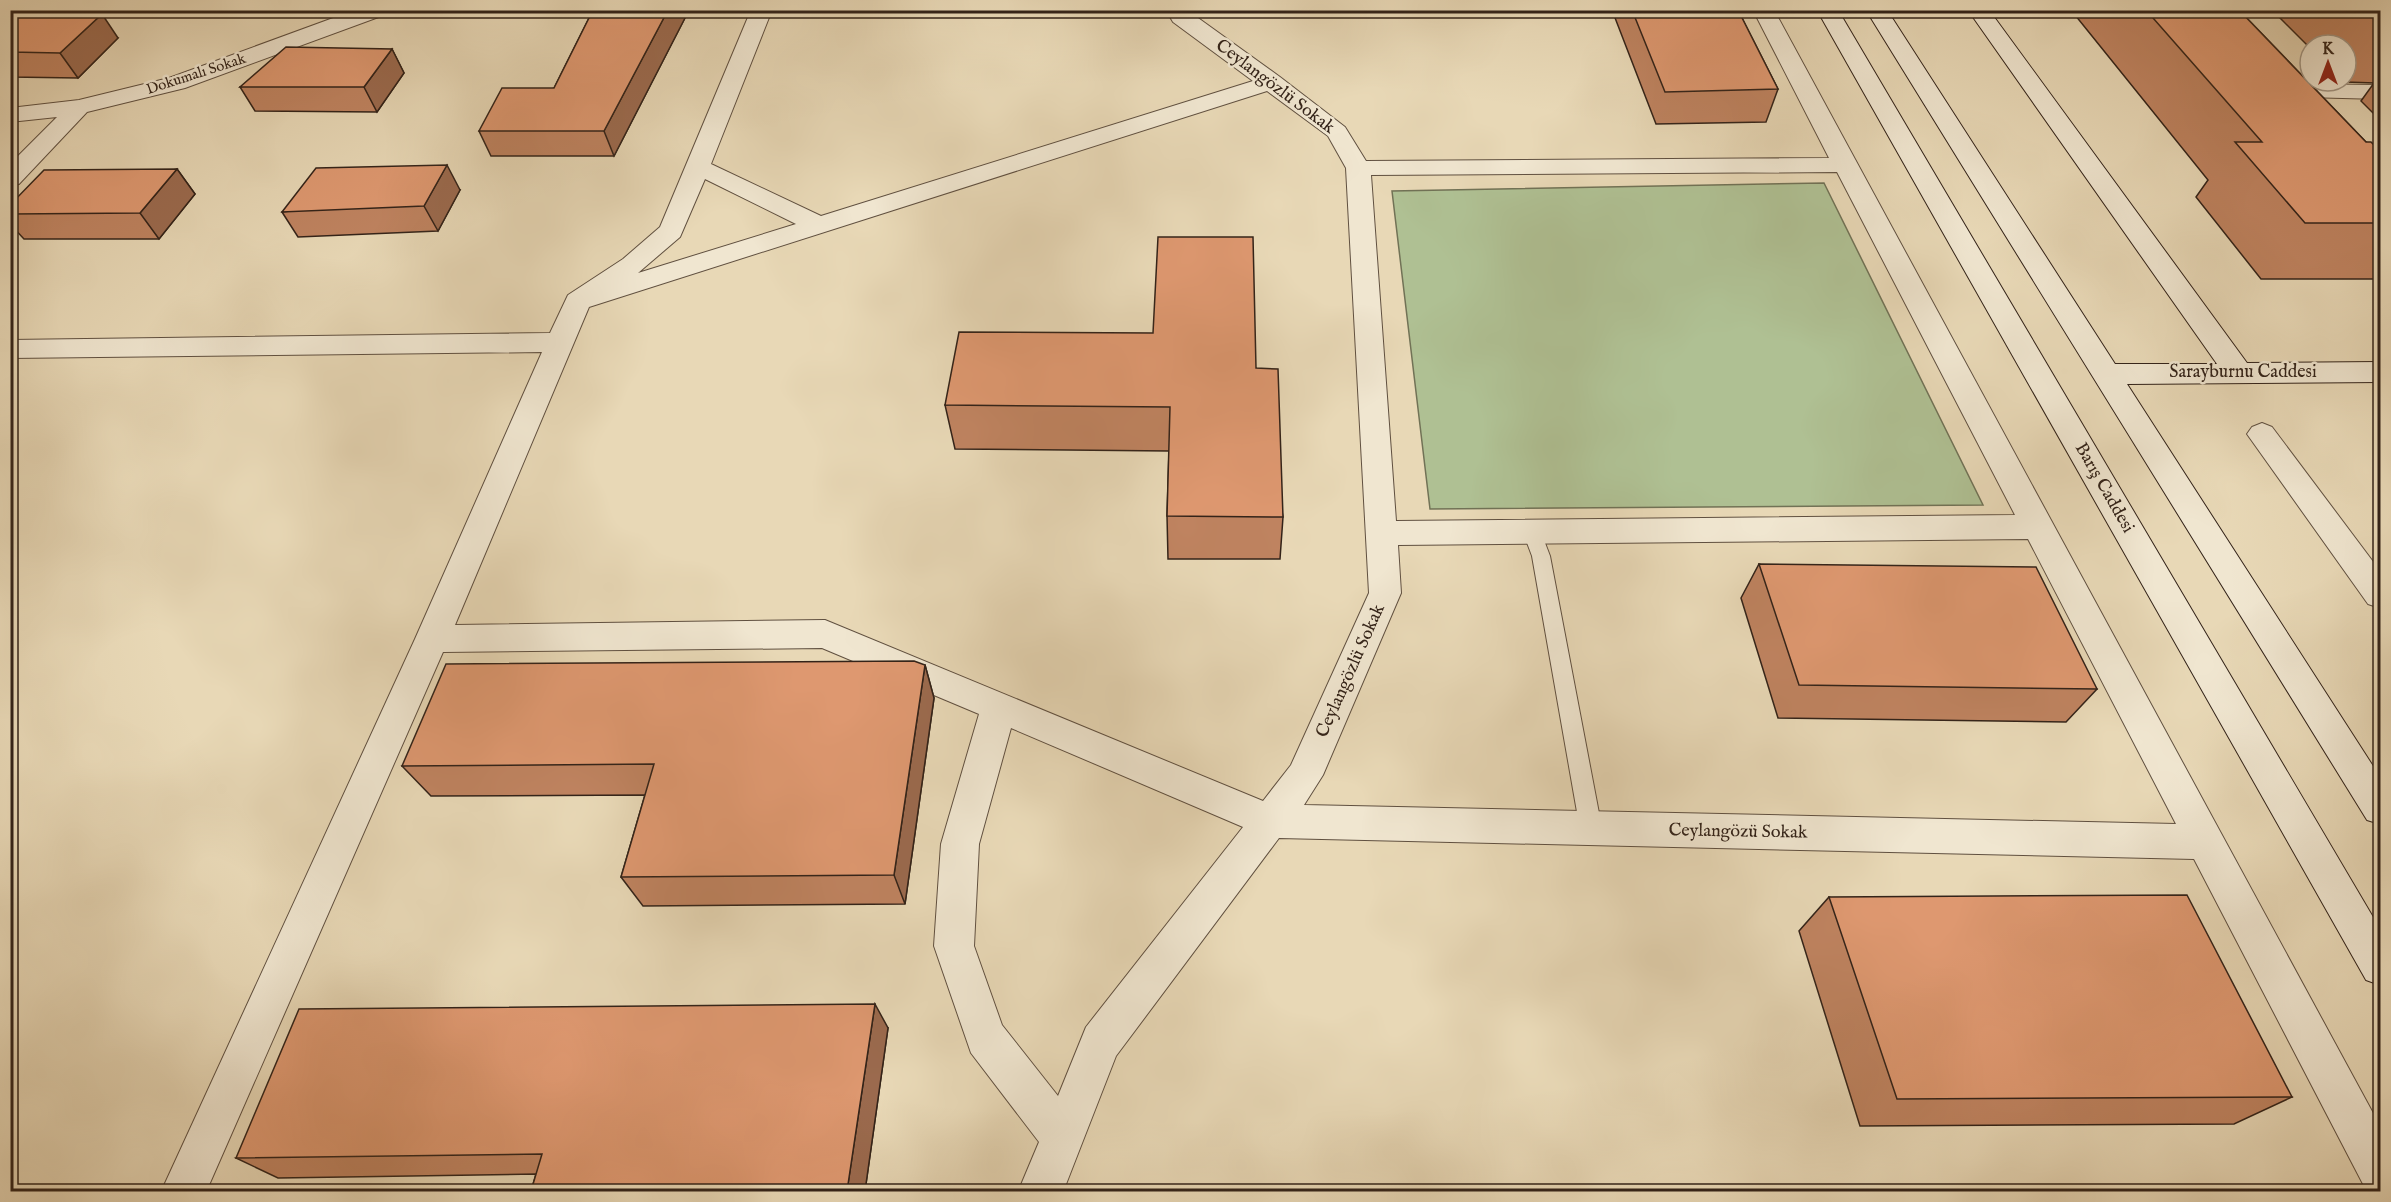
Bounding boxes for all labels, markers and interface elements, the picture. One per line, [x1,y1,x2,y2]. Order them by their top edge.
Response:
north arrow [2298,33,2358,93]
street label: Ceylangözlü Sokak [1211,35,1340,140]
text: K [2322,40,2335,60]
street label: Dokumalı Sokak [144,49,249,99]
street label: Sarayburnu Caddesi [2169,361,2317,384]
street label: Barış Caddesi [2069,439,2139,537]
street label: Ceylangözlü Sokak [1311,600,1391,741]
street label: Ceylangözü Sokak [1668,819,1808,845]

